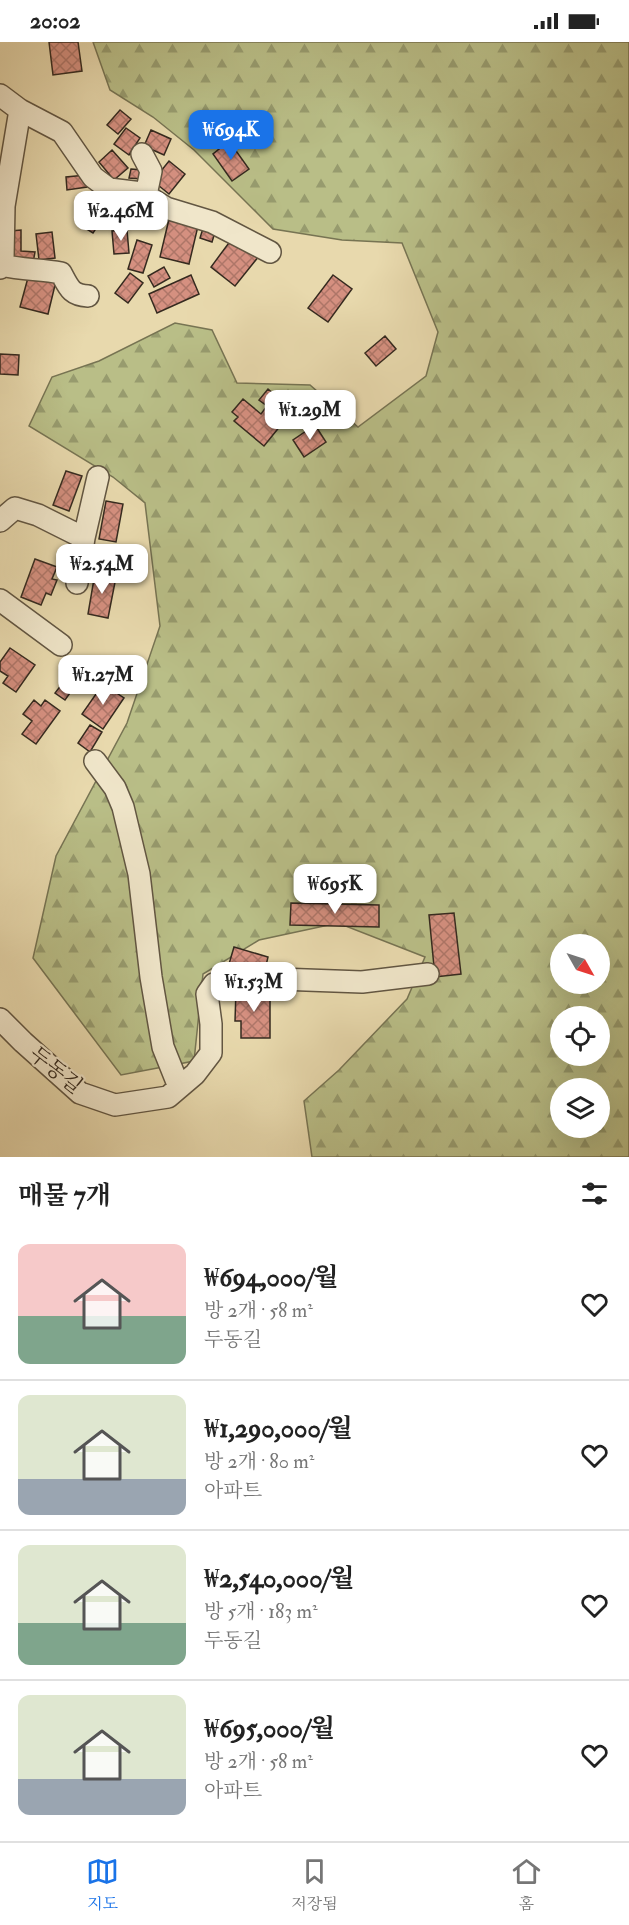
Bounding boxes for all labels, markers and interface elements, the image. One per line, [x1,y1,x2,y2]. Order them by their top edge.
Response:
text: 20:02 [30,7,80,35]
pin: ₩694K [189,110,273,161]
text: ₩694K [203,117,259,142]
pin: ₩2.46M [72,191,170,242]
text: ₩2.46M [88,198,154,223]
pin: ₩1.29M [261,390,359,441]
text: ₩1.29M [279,397,341,422]
pin: ₩2.54M [53,544,151,595]
text: ₩2.54M [70,551,134,576]
pin: ₩1.27M [54,655,152,706]
text: ₩1.27M [72,662,134,687]
pin: ₩695K [293,864,377,915]
text: ₩695K [308,871,362,896]
north arrow [550,934,610,994]
map controls [550,934,610,1138]
pin: ₩1.53M [205,962,303,1013]
text: ₩1.53M [225,969,283,994]
button: locate [550,1006,610,1066]
street label: 두동길 [24,1041,88,1100]
button: layers [550,1078,610,1138]
icon: filters [578,1177,611,1210]
text: 매물 7개 [18,1180,111,1212]
text: ₩694,000/월 [204,1262,338,1294]
icon: home [66,1268,138,1340]
icon: heart [578,1288,611,1321]
text: 방 2개 · 58 m² [204,1298,313,1323]
text: 두동길 [204,1327,262,1352]
text: ₩1,290,000/월 [204,1413,353,1445]
icon: home [66,1419,138,1491]
icon: heart [578,1439,611,1472]
text: 방 2개 · 80 m² [204,1449,314,1474]
text: 아파트 [204,1478,262,1503]
text: ₩2,540,000/월 [204,1563,354,1595]
icon: home [66,1569,138,1641]
icon: heart [578,1589,611,1622]
text: 방 5개 · 183 m² [204,1599,318,1624]
text: 두동길 [204,1628,262,1653]
text: ₩695,000/월 [204,1713,335,1745]
icon: home [66,1719,138,1791]
icon: heart [578,1739,611,1772]
text: 방 2개 · 58 m² [204,1749,313,1774]
text: 아파트 [204,1778,262,1803]
tab: 지도 [86,1855,119,1914]
tab: 저장됨 [291,1855,338,1914]
tab: 홈 [510,1855,543,1914]

